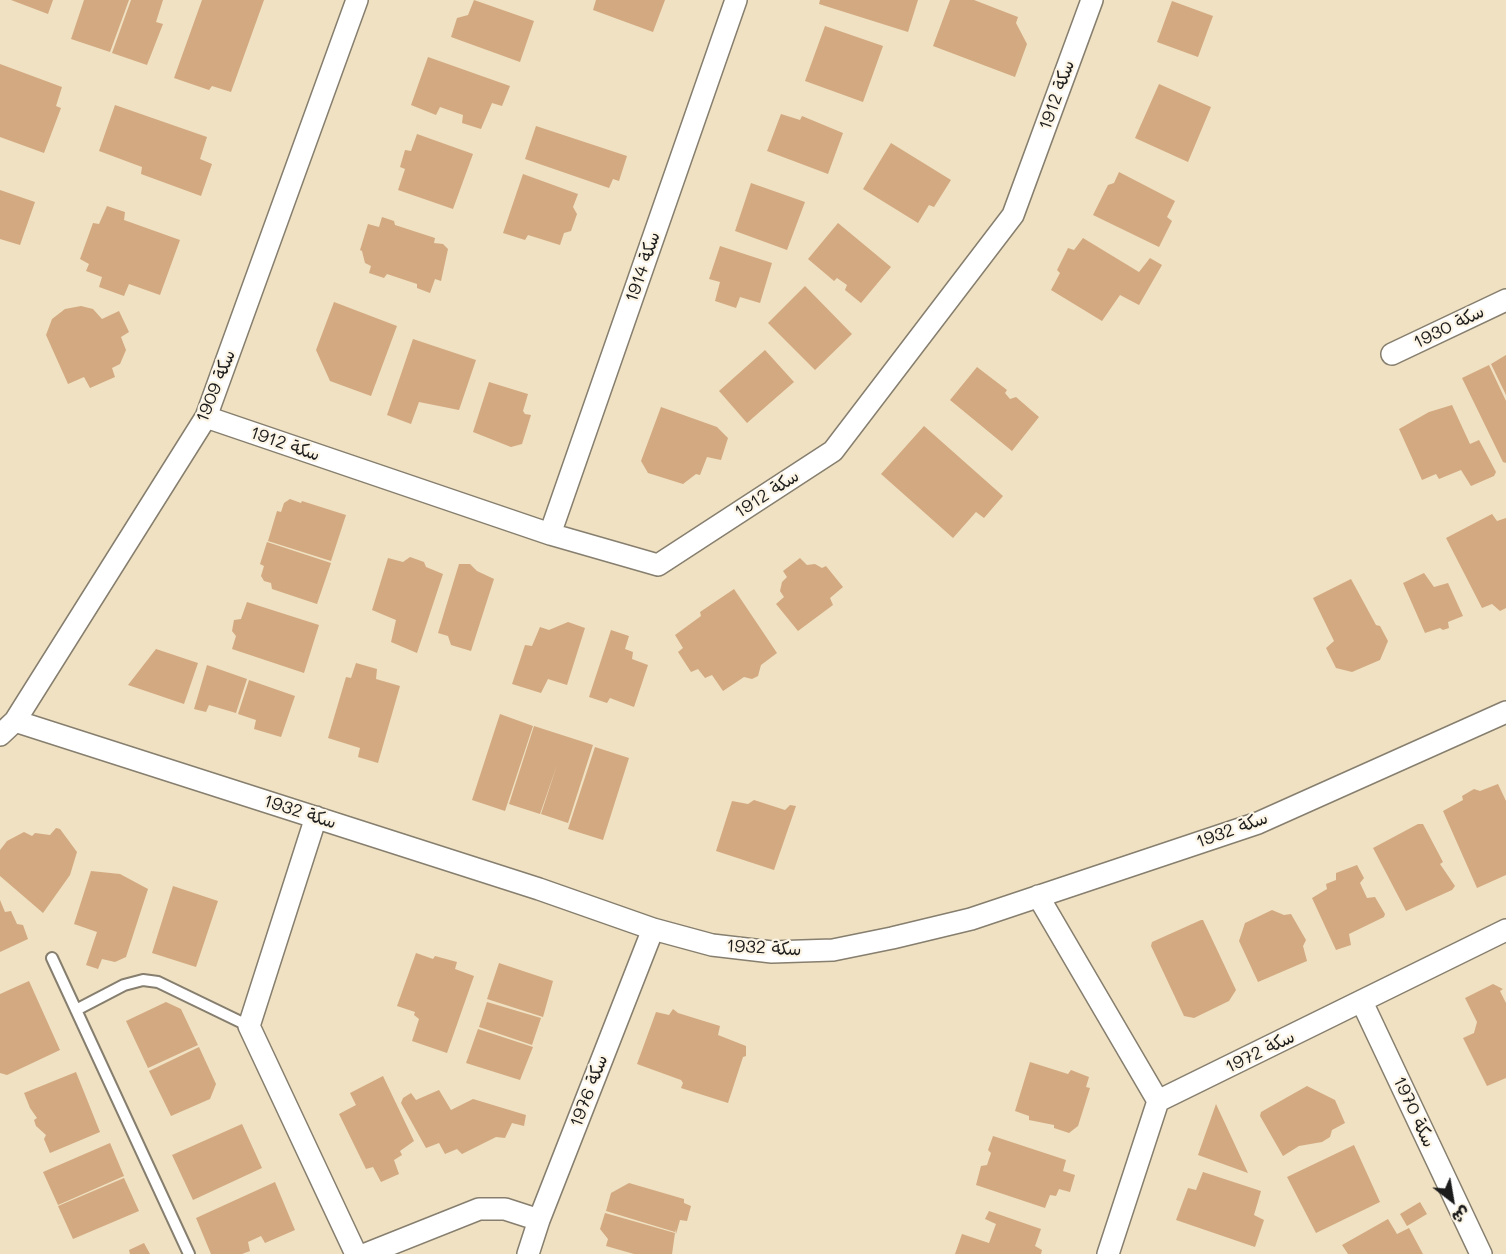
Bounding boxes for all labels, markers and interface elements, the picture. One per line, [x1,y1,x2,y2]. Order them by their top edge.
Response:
street label: سكة 1912 [1034,57,1080,133]
street label: سكة 1914 [621,229,665,305]
street label: سكة 1930 [1410,301,1488,353]
street label: سكة 1909 [192,347,240,425]
street label: سكة 1912 [247,422,323,466]
street label: سكة 1912 [731,465,803,523]
street label: سكة 1932 [261,790,339,834]
street label: سكة 1932 [1193,807,1271,853]
street label: سكة 1932 [726,935,802,961]
street label: سكة 1972 [1222,1026,1298,1078]
street label: سكة 1976 [565,1052,613,1130]
street label: سكة 1970 [1388,1073,1440,1151]
north arrow [1422,1170,1482,1230]
text: ش [1449,1202,1474,1229]

